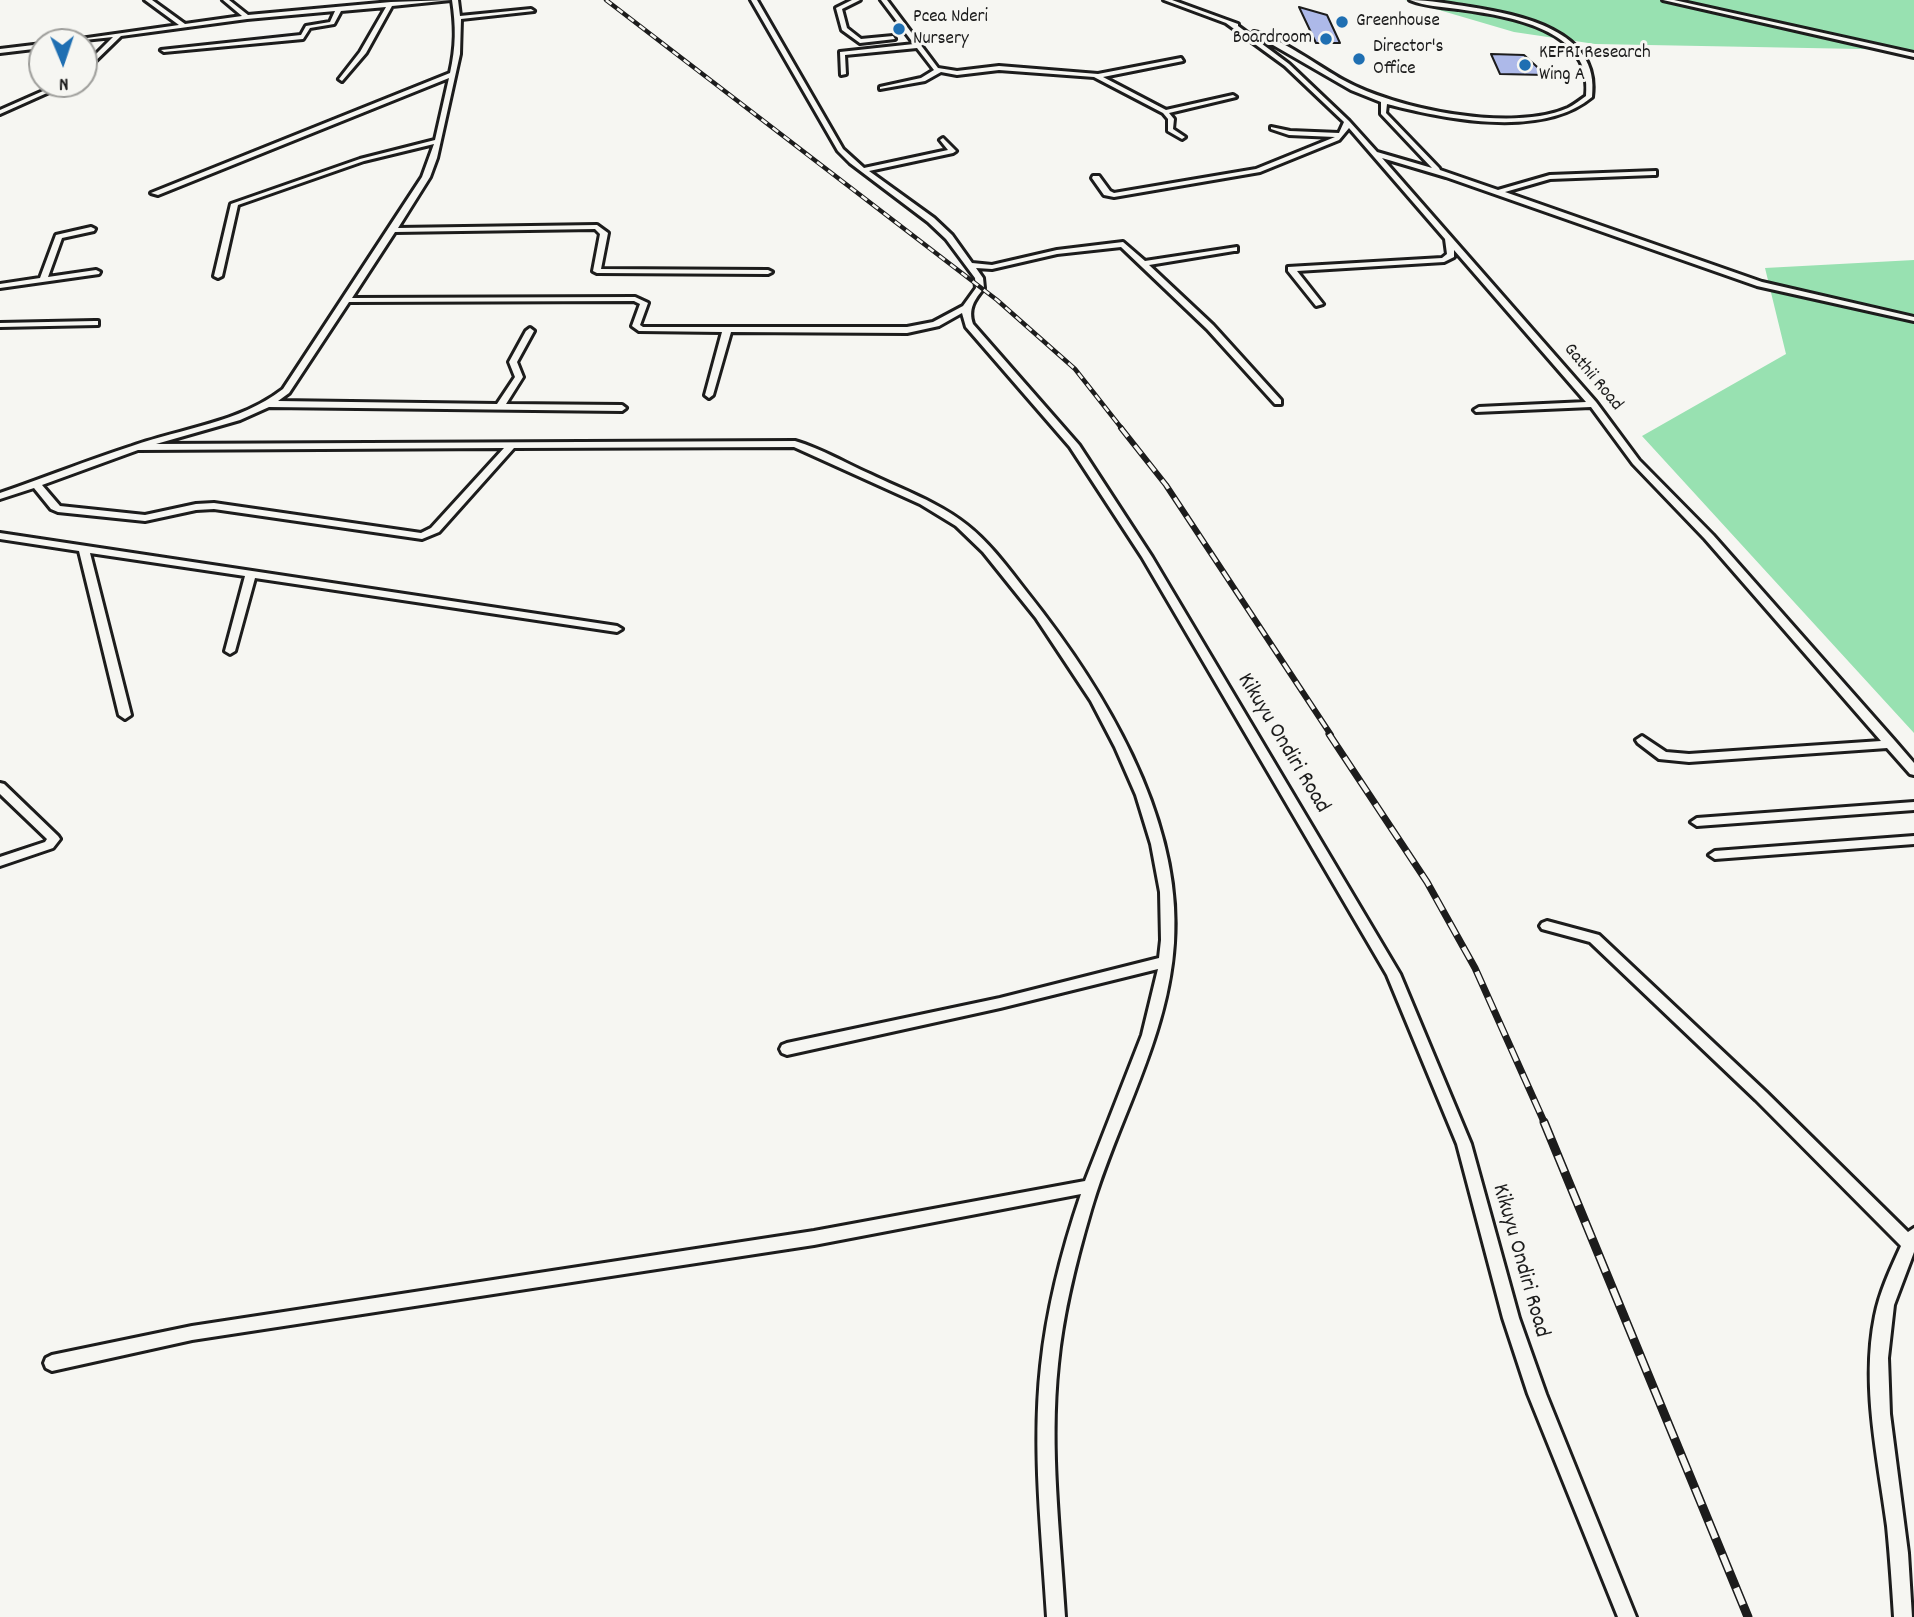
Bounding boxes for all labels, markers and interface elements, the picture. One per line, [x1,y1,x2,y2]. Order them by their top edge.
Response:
place label: Pcea Nderi Nursery [913,7,988,51]
place label: Greenhouse [1356,11,1440,33]
marker: Greenhouse [1334,14,1350,30]
marker: Pcea Nderi Nursery [891,21,907,37]
north arrow [28,28,98,98]
place label: Boardroom [1233,28,1312,50]
marker: Boardroom [1318,31,1334,47]
place label: Director's Office [1373,37,1444,81]
place label: KEFRI Research Wing A [1539,43,1651,87]
marker: Director's Office [1351,51,1367,67]
marker: KEFRI Research Wing A [1517,57,1533,73]
text: N [59,69,69,96]
street label: Gathii Road [1557,340,1627,416]
street label: Kikuyu Ondiri Road [1229,669,1335,819]
street label: Kikuyu Ondiri Road [1484,1181,1554,1341]

